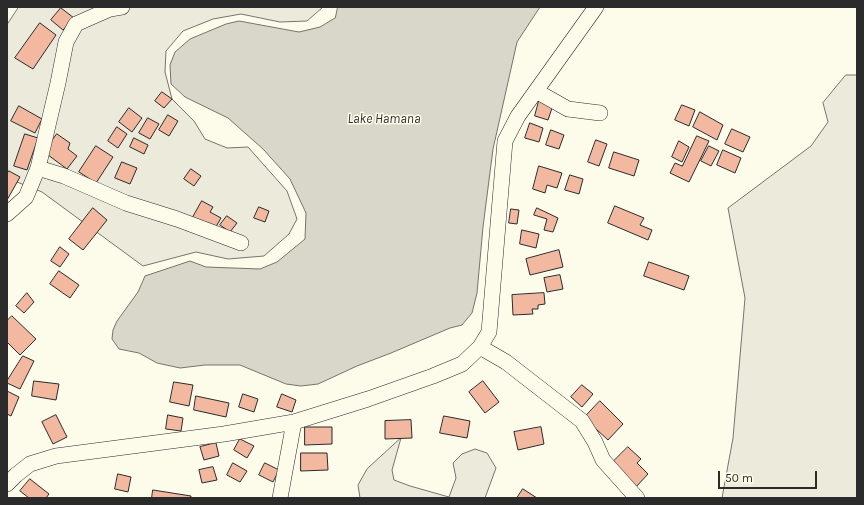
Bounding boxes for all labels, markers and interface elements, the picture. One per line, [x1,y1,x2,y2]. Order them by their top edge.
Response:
water label: Lake Hamana [348,111,420,127]
scale bar [720,463,819,489]
text: 50 m [725,471,753,485]

